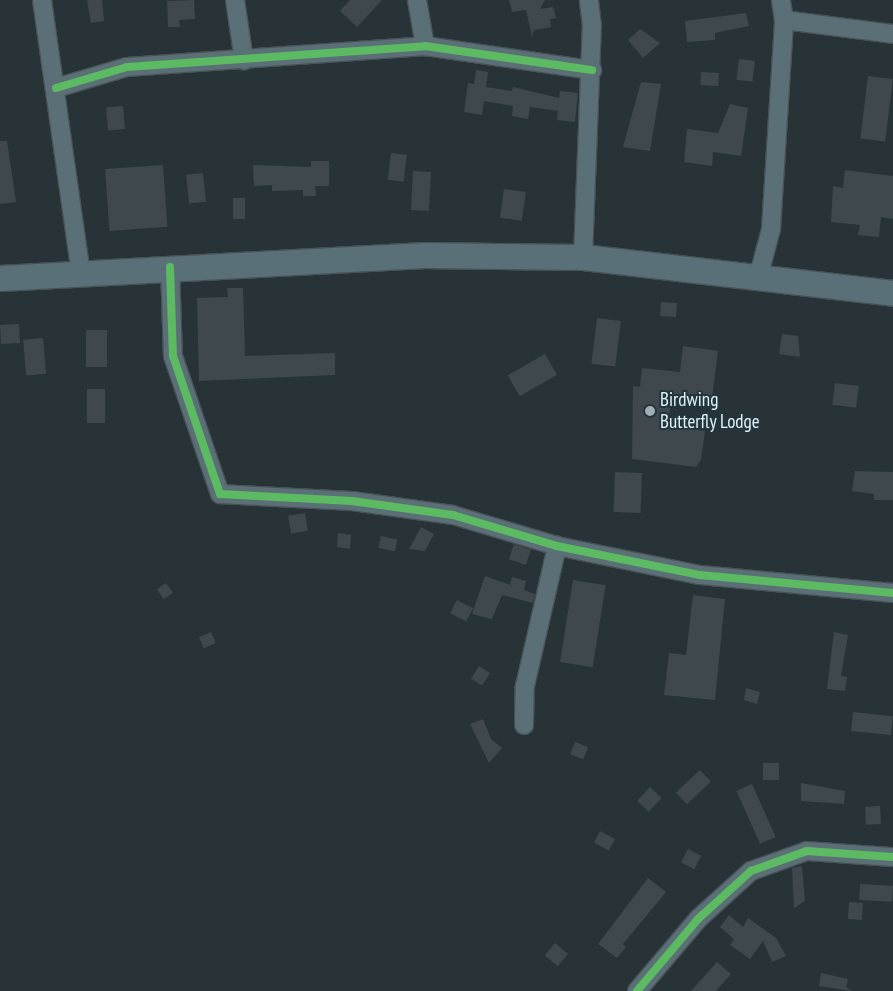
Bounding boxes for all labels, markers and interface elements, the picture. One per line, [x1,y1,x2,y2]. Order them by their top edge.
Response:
place label: Birdwing Butterfly Lodge [660,389,760,433]
marker: Birdwing Butterfly Lodge [644,405,656,417]

